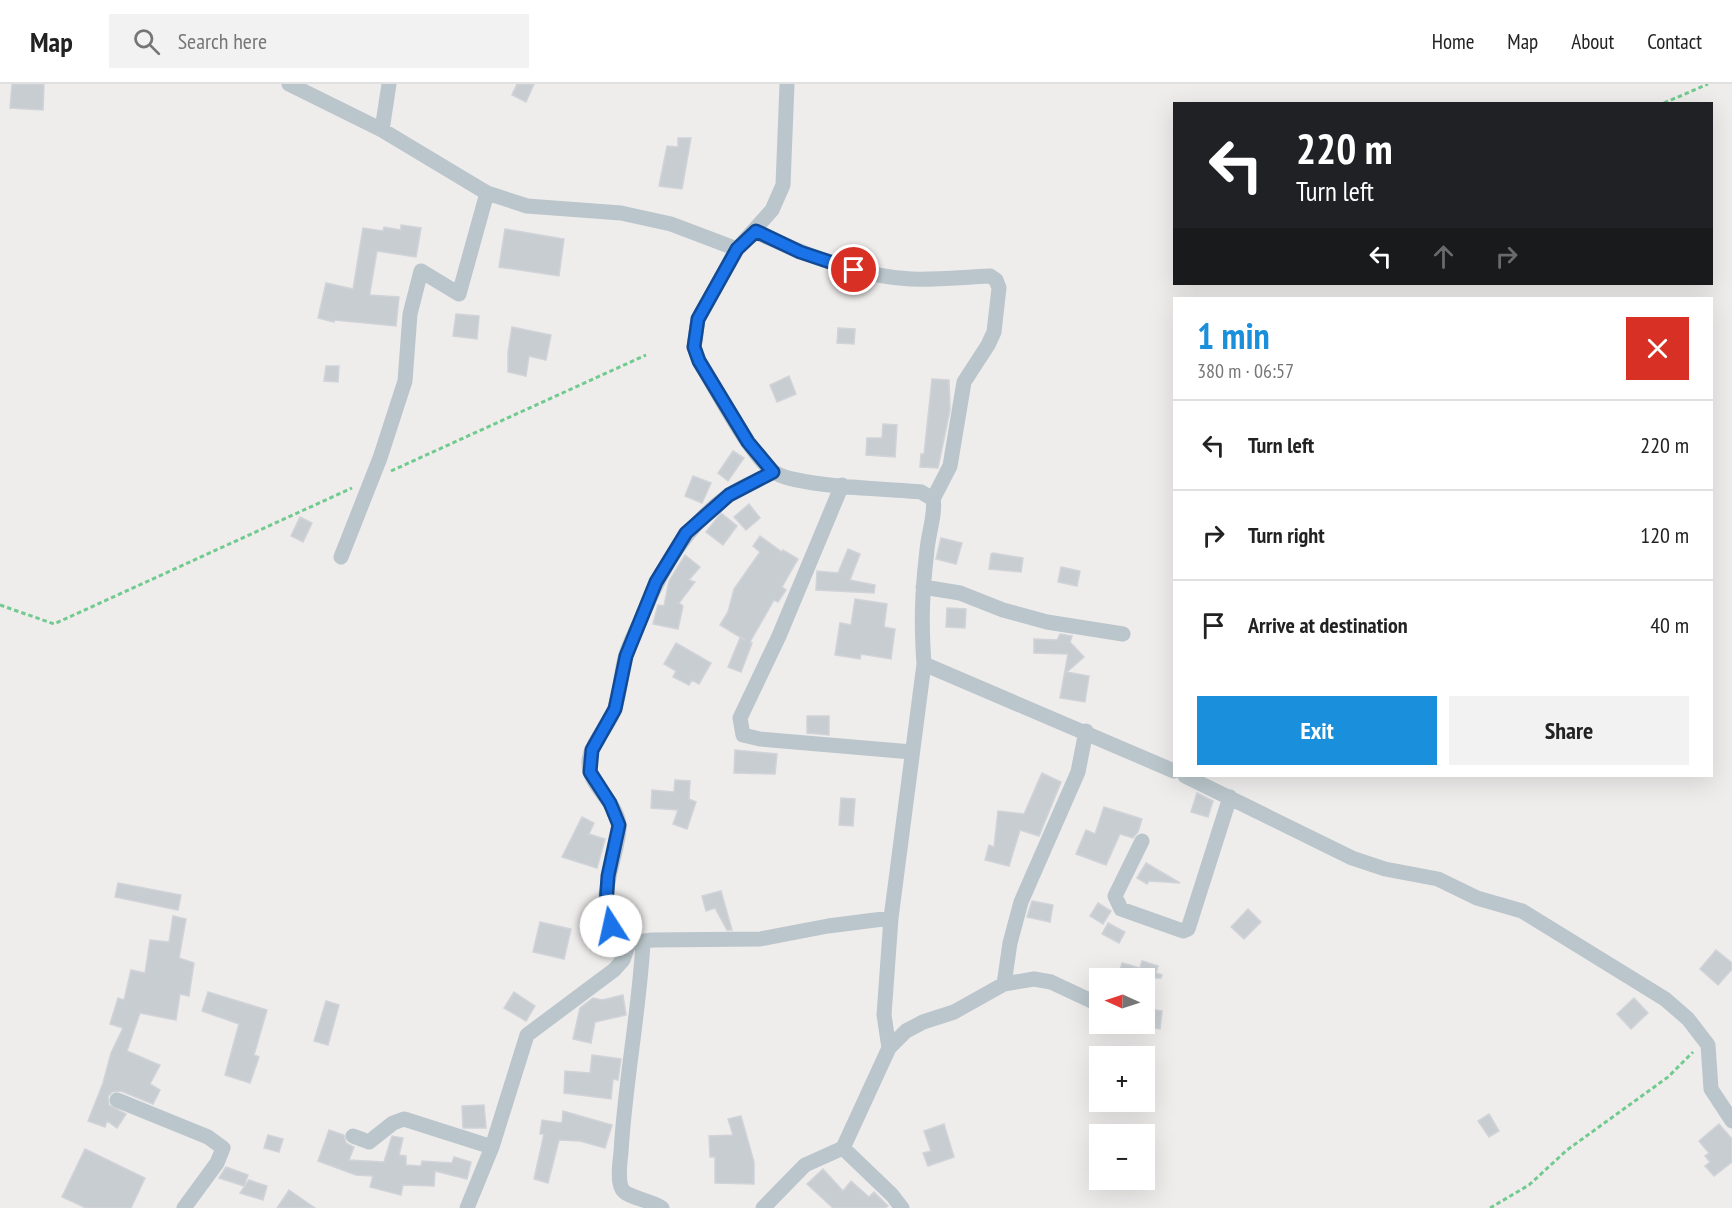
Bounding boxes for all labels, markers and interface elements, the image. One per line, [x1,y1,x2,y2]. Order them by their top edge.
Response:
search box [109,14,529,68]
text: Map [30,23,73,60]
icon: search [130,25,163,58]
text: Search here [178,27,267,55]
text: Home [1432,28,1474,55]
text: Map [1507,28,1538,55]
text: About [1571,28,1614,55]
text: Contact [1647,28,1702,55]
text: 220 m [1296,121,1393,176]
icon: left [1197,126,1275,204]
text: Turn left [1296,174,1374,208]
icon: left [1364,240,1397,273]
icon: ahead [1427,240,1460,273]
icon: right [1490,240,1523,273]
pin [828,244,879,295]
icon: arrive [837,253,870,286]
text: 1 min [1197,312,1270,359]
button: close [1626,317,1689,380]
text: 380 m · 06:57 [1197,358,1294,384]
icon: left [1197,429,1230,462]
text: Turn left [1248,431,1314,459]
text: 220 m [1640,431,1689,459]
icon: right [1197,519,1230,552]
text: Turn right [1248,521,1325,549]
text: 120 m [1640,521,1689,549]
icon: arrive [1197,609,1230,642]
text: Arrive at destination [1248,611,1408,639]
text: 40 m [1650,611,1689,639]
button: Exit [1197,696,1437,765]
button: Share [1449,696,1689,765]
position arrow [579,894,643,958]
north arrow [1089,968,1155,1034]
map controls [1089,968,1155,1190]
button: + [1089,1046,1155,1112]
button: − [1089,1124,1155,1190]

